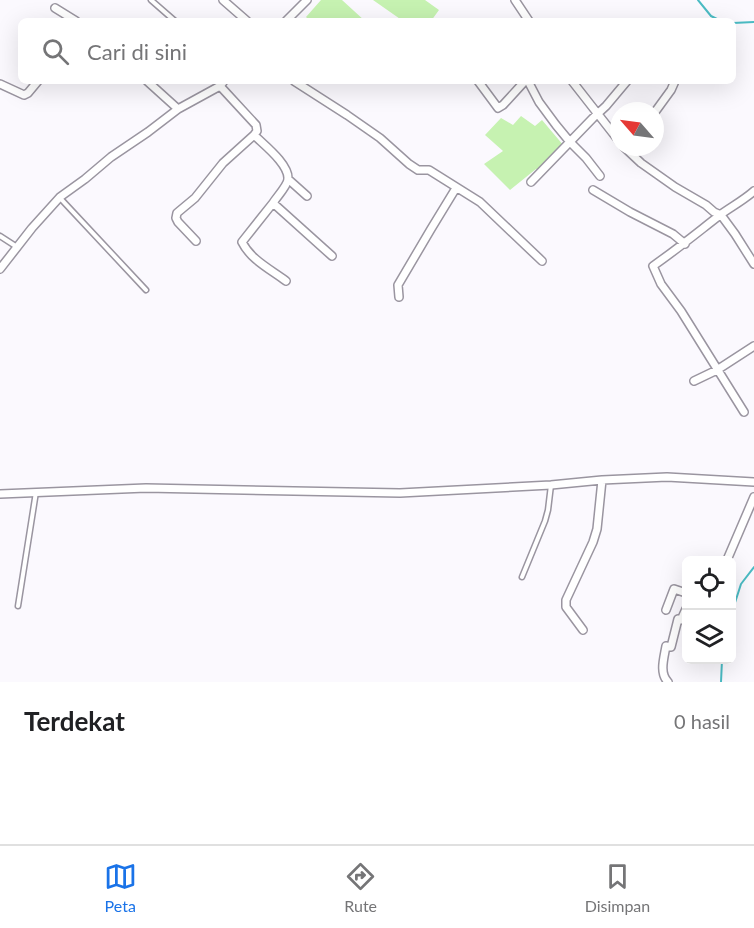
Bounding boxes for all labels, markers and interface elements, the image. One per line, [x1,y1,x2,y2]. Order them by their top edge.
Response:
search box [18,18,736,84]
icon: search [39,35,72,68]
text: Cari di sini [87,38,187,65]
north arrow [610,102,664,156]
map controls [682,556,736,664]
button: locate [682,556,736,610]
button: layers [682,610,736,664]
text: Terdekat [24,705,125,737]
text: 0 hasil [674,709,730,733]
tab: Peta [104,860,137,915]
tab: Rute [344,860,377,915]
tab: Disimpan [585,860,650,915]

